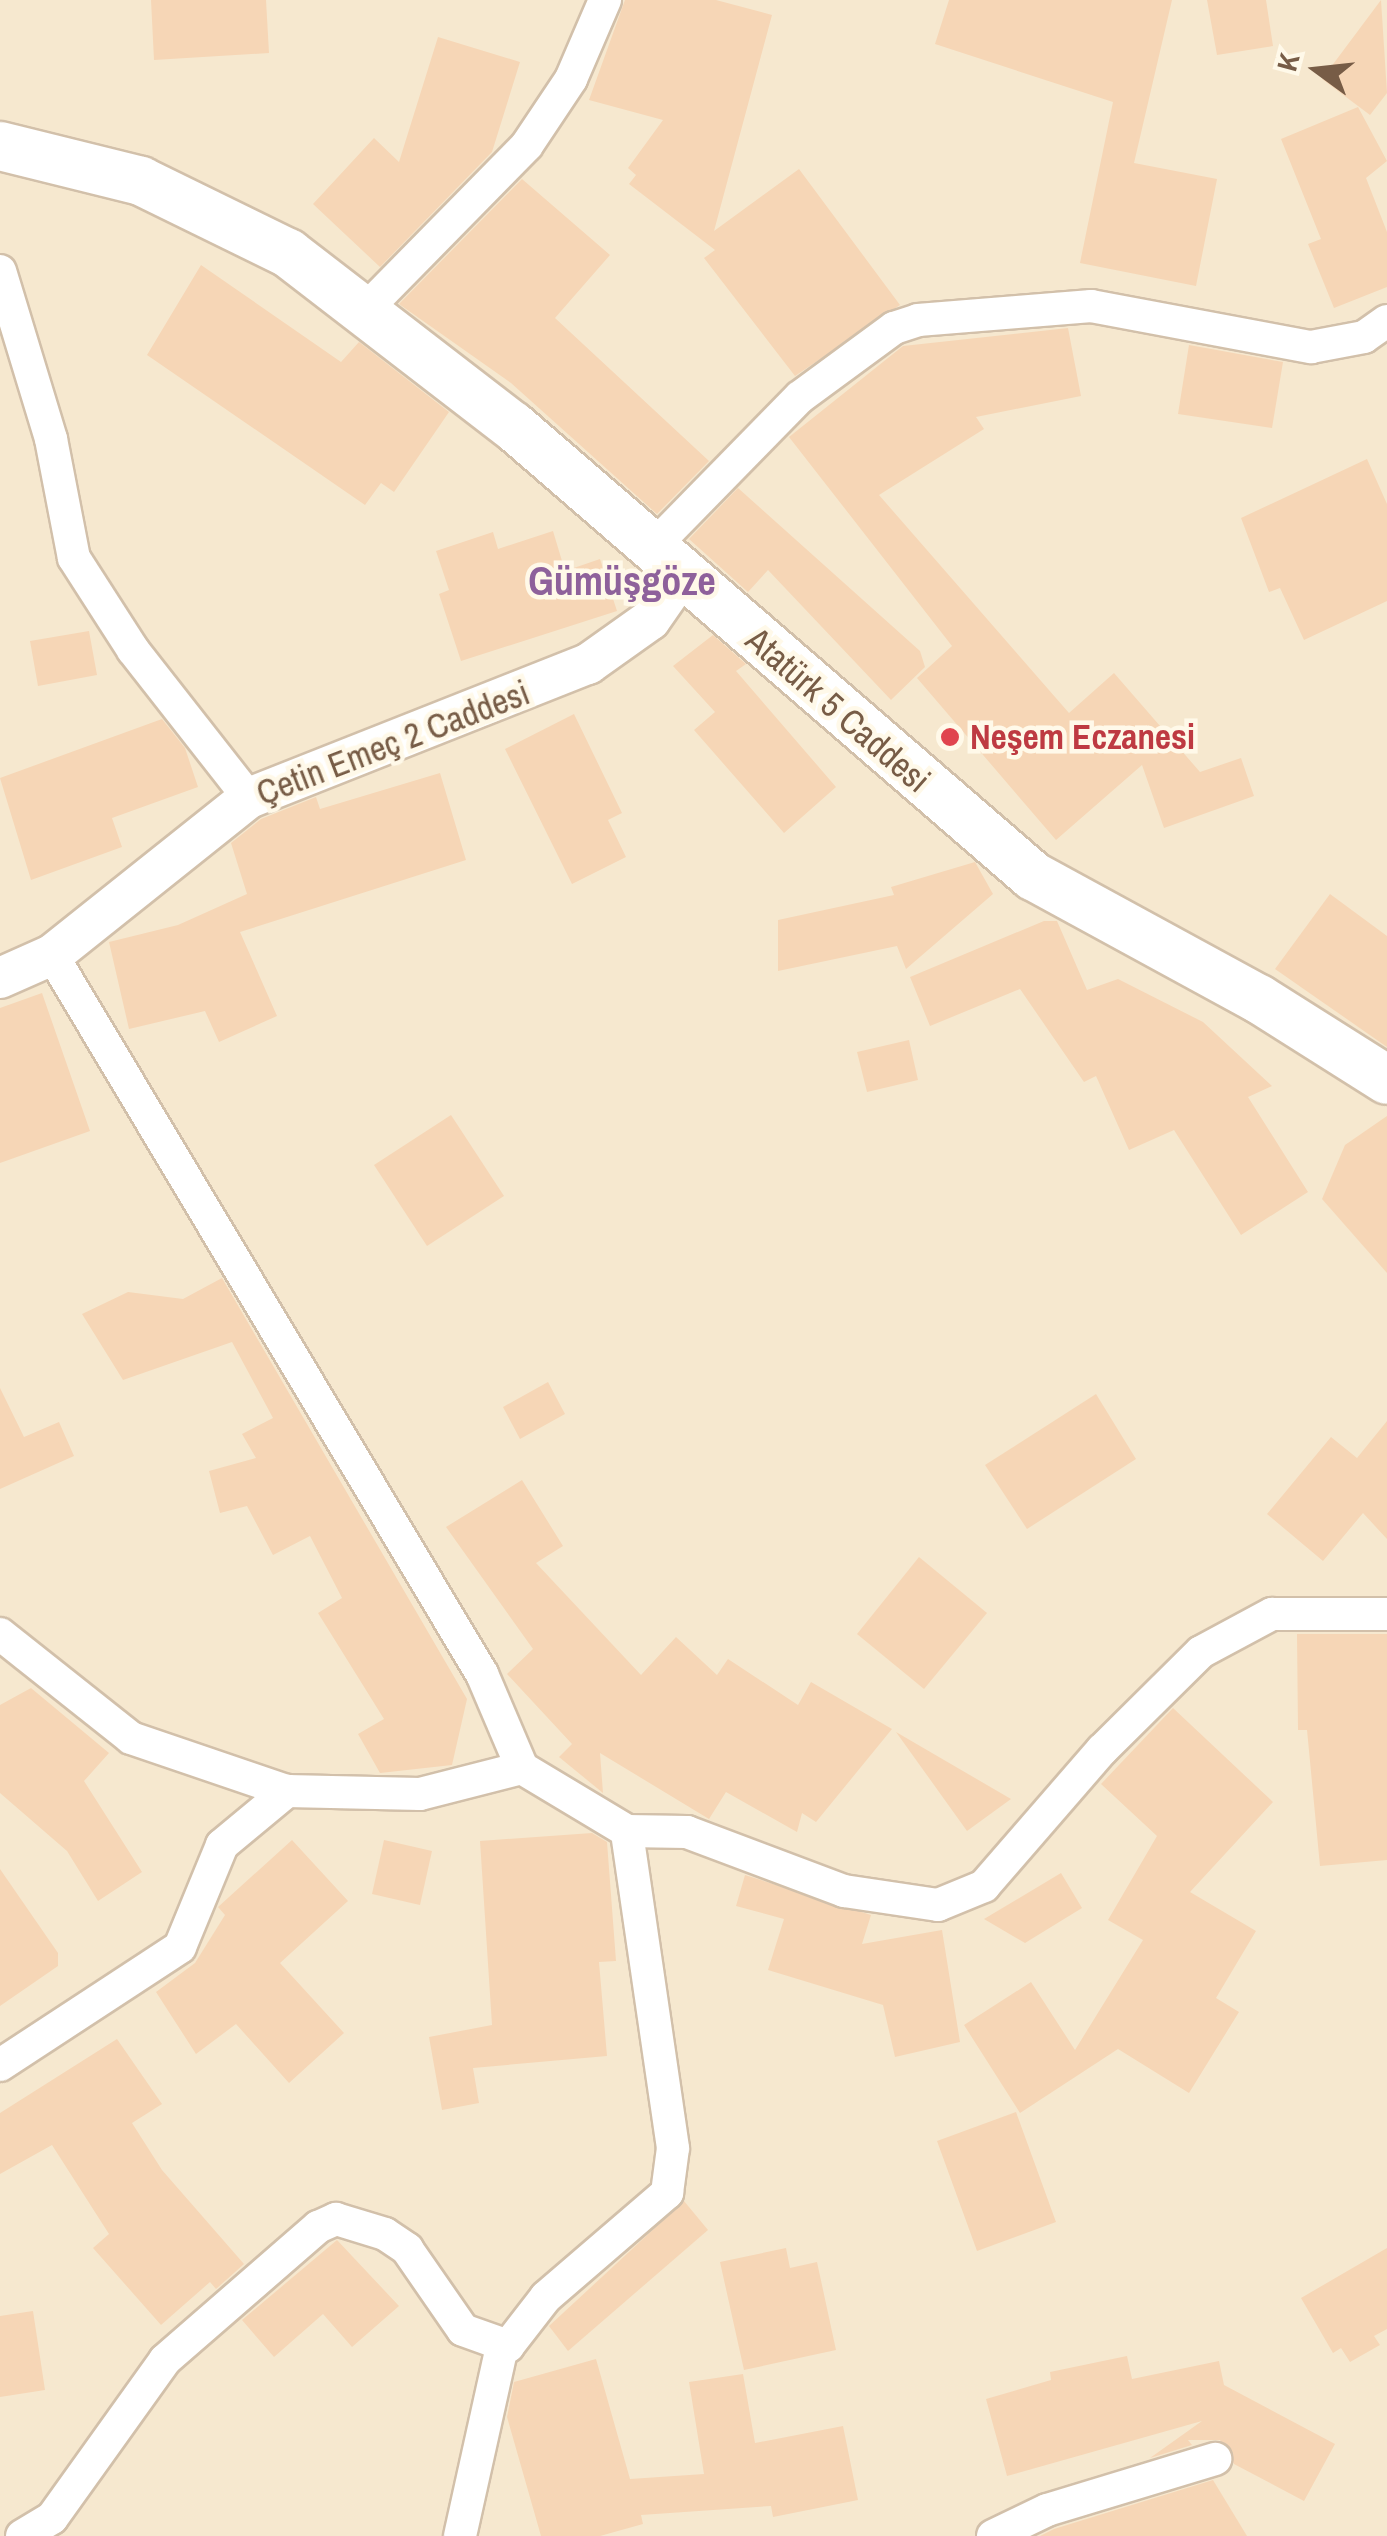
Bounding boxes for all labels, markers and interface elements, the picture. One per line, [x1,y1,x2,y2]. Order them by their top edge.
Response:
north arrow [1267,20,1367,120]
text: K [1268,49,1309,75]
district label: Gümüşgöze [528,557,716,605]
street label: Atatürk 5 Caddesi [738,619,938,801]
street label: Çetin Emeç 2 Caddesi [251,672,535,814]
place label: Neşem Eczanesi [970,716,1195,758]
marker: Neşem Eczanesi [939,726,961,748]

